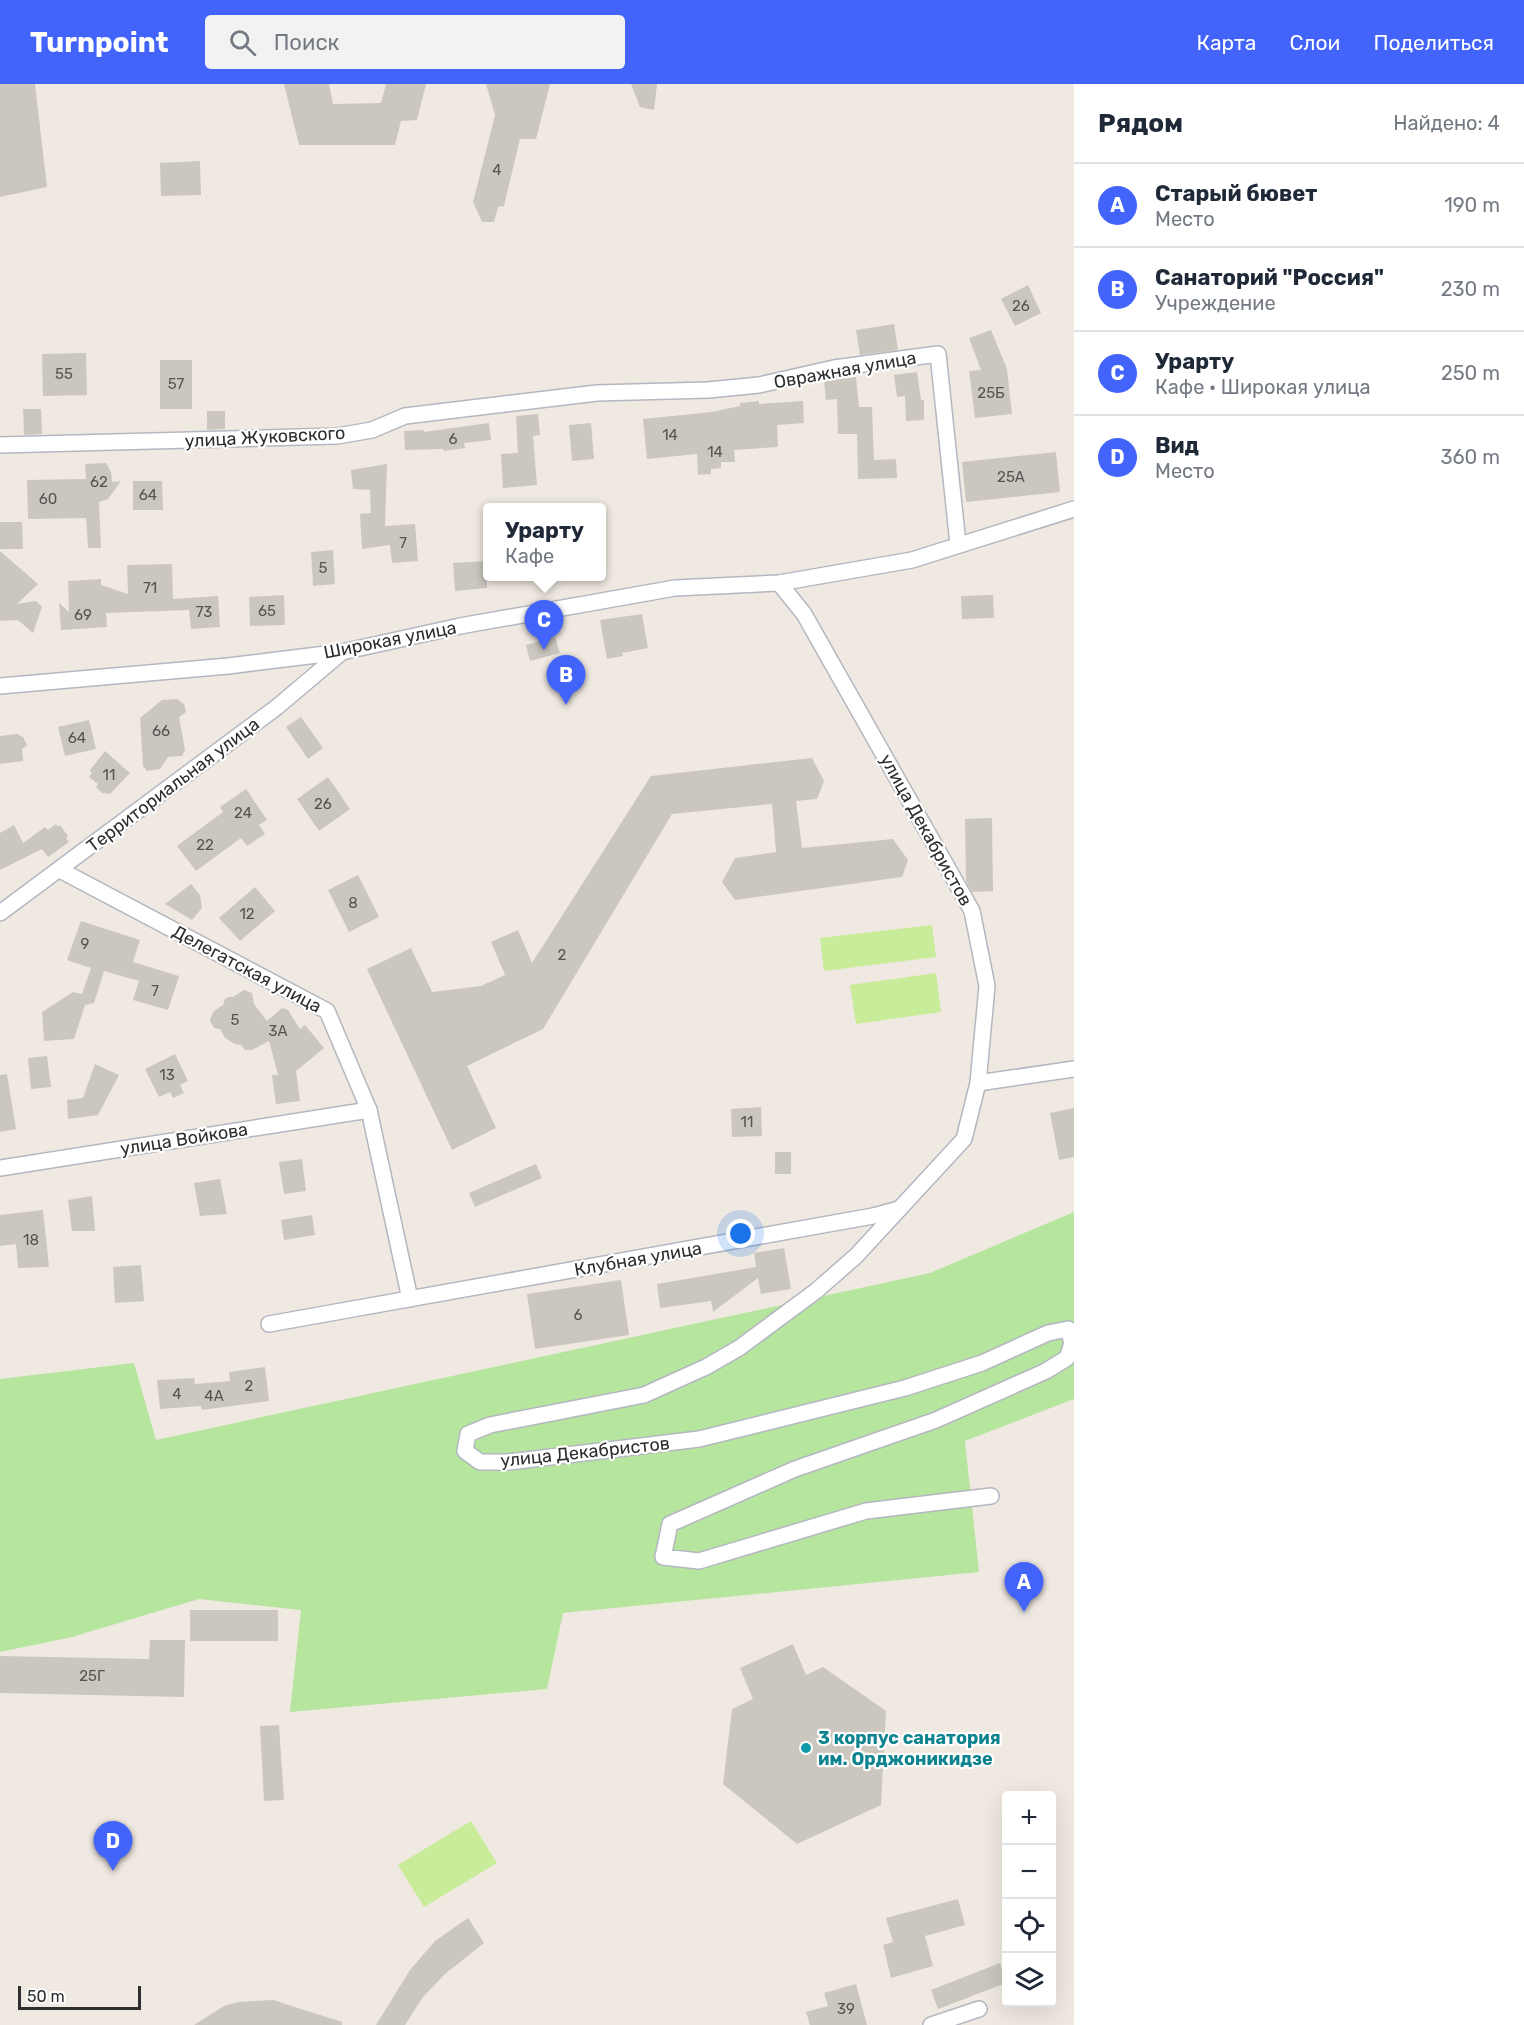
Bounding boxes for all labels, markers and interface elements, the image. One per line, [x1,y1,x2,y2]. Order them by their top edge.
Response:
search box [205,15,625,69]
text: Turnpoint [30,26,169,59]
icon: search [226,26,259,59]
text: Поиск [274,29,339,56]
text: Карта [1196,30,1256,55]
text: Слои [1289,30,1340,55]
text: Поделиться [1373,30,1494,55]
text: Рядом [1098,108,1183,139]
text: Найдено: 4 [1393,111,1500,135]
house number: 4 [492,161,502,179]
text: Старый бювет [1155,180,1317,207]
text: A [1110,193,1125,217]
text: 190 m [1444,193,1500,217]
text: Место [1155,207,1215,231]
text: Санаторий "Россия" [1155,264,1384,291]
text: B [1110,277,1125,301]
text: 230 m [1441,277,1500,301]
text: Учреждение [1155,291,1276,315]
house number: 26 [1012,297,1030,315]
street label: Овражная улица [772,347,918,393]
text: Урарту [1155,348,1234,375]
text: C [1110,361,1125,385]
text: 250 m [1441,361,1500,385]
house number: 55 [55,365,73,383]
house number: 57 [168,375,185,393]
text: Кафе · Широкая улица [1155,375,1371,399]
house number: 25Б [977,384,1005,402]
street label: улица Жуковского [184,422,346,452]
house number: 14 [662,426,678,444]
house number: 6 [448,430,458,448]
text: Вид [1155,432,1199,459]
house number: 14 [707,443,723,461]
text: D [1110,445,1125,469]
text: 360 m [1441,445,1500,469]
text: Место [1155,459,1215,483]
house number: 25А [997,468,1025,486]
house number: 62 [90,473,108,491]
house number: 64 [139,486,157,504]
house number: 60 [39,490,57,508]
popup [483,503,606,581]
text: Урарту [505,517,584,544]
house number: 7 [399,534,407,552]
text: Кафе [505,544,554,568]
house number: 5 [319,559,328,577]
house number: 71 [143,579,157,597]
pin: C [524,600,564,650]
house number: 65 [258,602,276,620]
house number: 73 [196,603,212,621]
house number: 69 [74,606,92,624]
street label: Широкая улица [322,616,458,664]
pin: B [546,656,586,705]
street label: Территориальная улица [82,713,264,857]
house number: 66 [152,722,170,740]
house number: 64 [68,729,86,747]
street label: улица Декабристов [875,750,977,910]
house number: 11 [103,766,115,784]
house number: 26 [314,795,332,813]
house number: 24 [234,804,252,822]
house number: 22 [196,836,214,854]
house number: 8 [348,894,358,912]
house number: 12 [239,905,255,923]
street label: Делегатская улица [169,920,325,1018]
house number: 9 [81,935,90,953]
house number: 2 [558,946,567,964]
house number: 7 [151,982,159,1000]
house number: 5 [231,1011,240,1029]
house number: 3А [268,1022,288,1040]
house number: 13 [159,1066,175,1084]
house number: 11 [741,1113,753,1131]
street label: улица Войкова [119,1118,249,1160]
your location [726,1219,755,1248]
house number: 18 [23,1231,39,1249]
street label: Клубная улица [572,1237,704,1281]
house number: 6 [573,1306,583,1324]
house number: 2 [245,1377,254,1395]
house number: 4 [172,1385,182,1403]
house number: 4А [204,1387,224,1405]
street label: улица Декабристов [499,1432,671,1472]
pin: A [1004,1562,1044,1612]
house number: 25Г [79,1667,105,1685]
place label: 3 корпус санатория им. Орджоникидзе [818,1727,1001,1770]
marker: 3 корпус санатория им. Орджоникидзе [799,1741,813,1755]
map controls [1002,1791,1056,2007]
button: + [1002,1791,1056,1845]
pin: D [94,1822,132,1871]
button: − [1002,1845,1056,1899]
button: locate [1002,1899,1056,1953]
button: layers [1002,1953,1056,2007]
scale bar [18,1983,141,2010]
text: 50 m [27,1987,65,2006]
house number: 39 [837,2000,855,2018]

